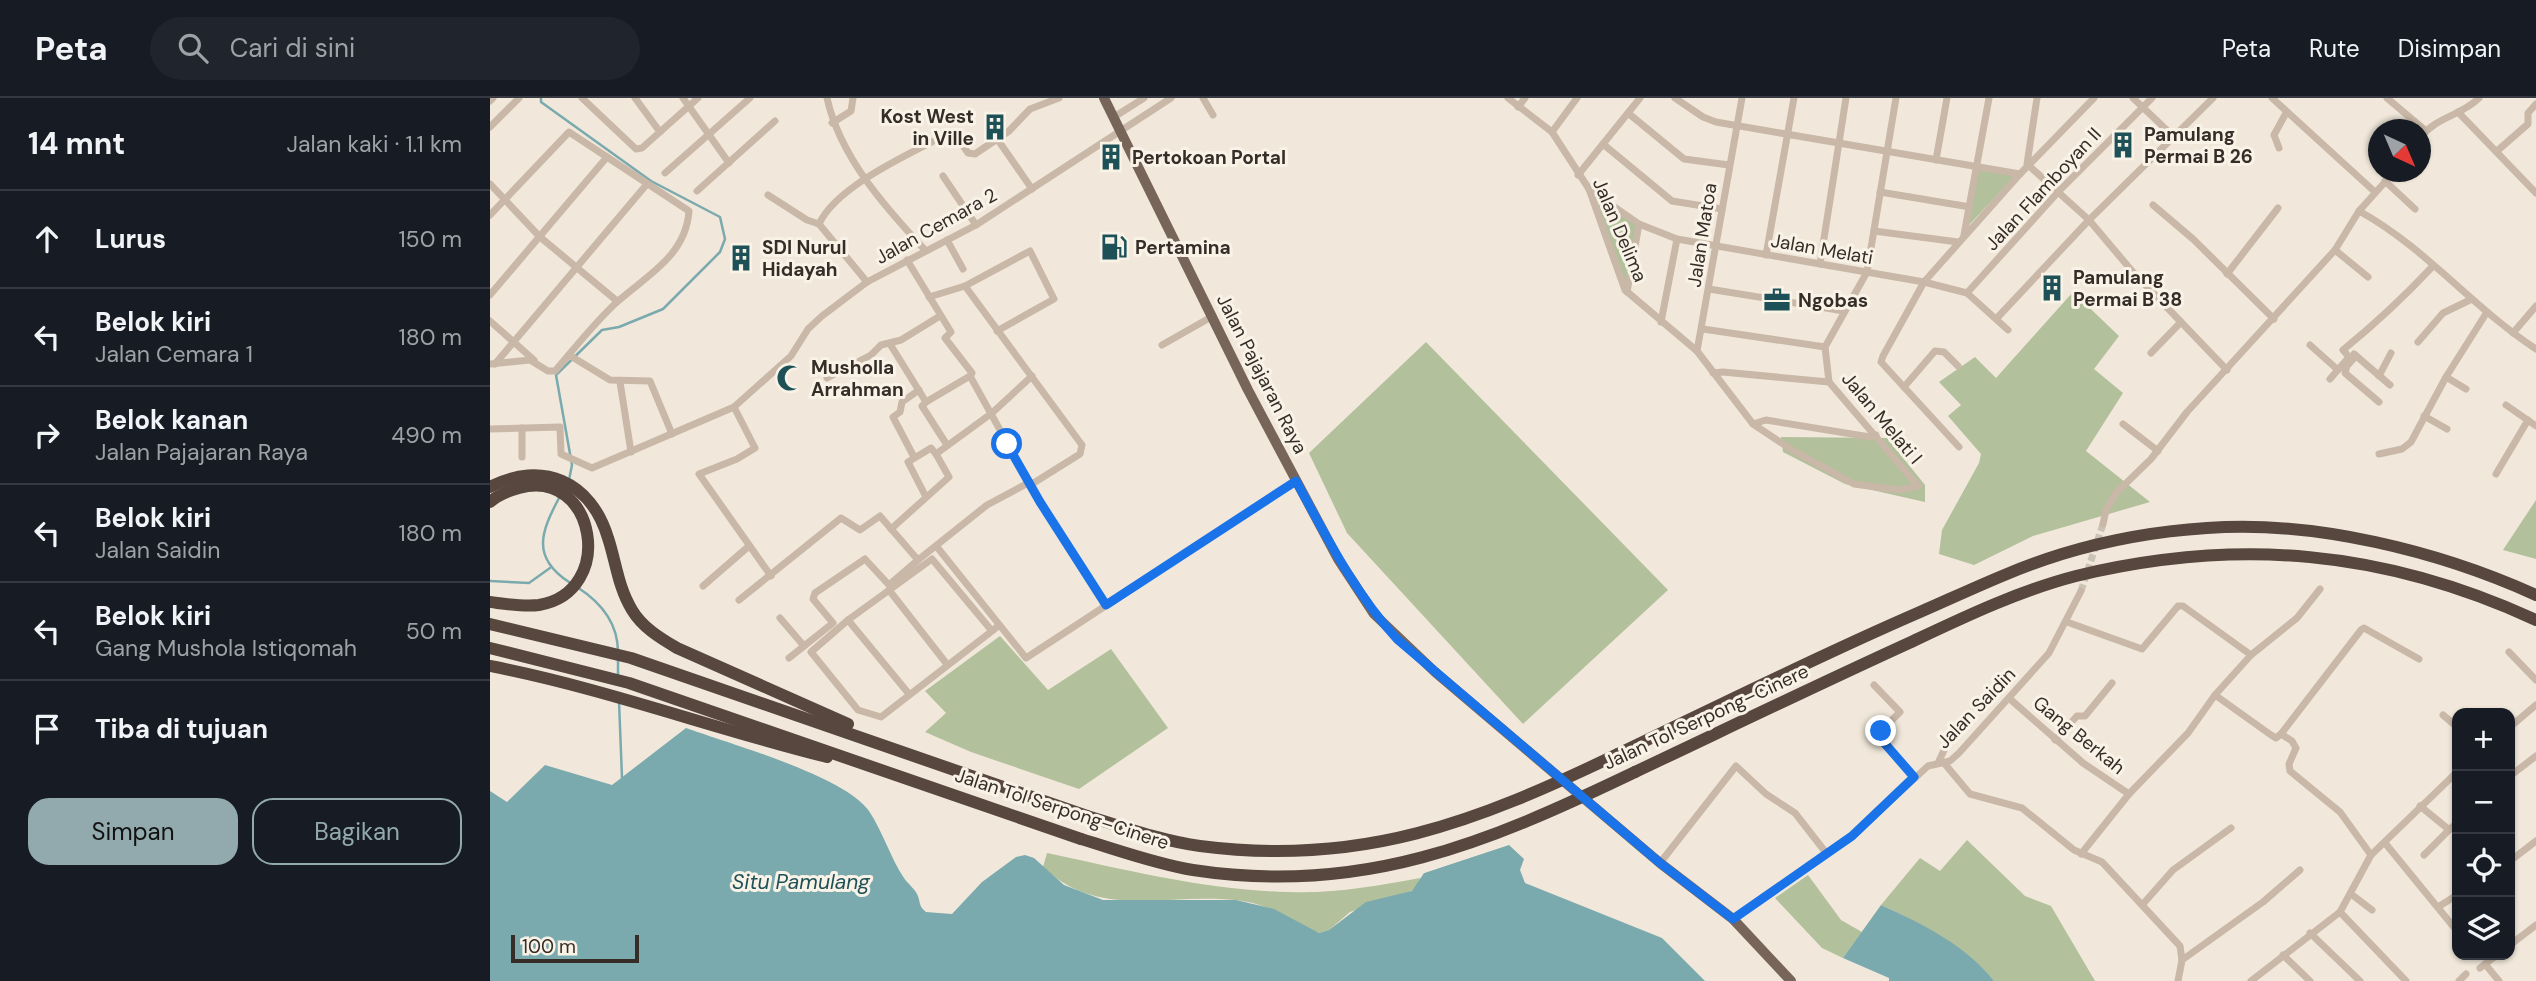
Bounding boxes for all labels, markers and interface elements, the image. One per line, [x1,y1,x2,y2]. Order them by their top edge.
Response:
search box [150,17,640,80]
text: Peta [35,27,108,70]
icon: search [174,29,212,67]
text: Cari di sini [230,31,355,65]
text: Peta [2222,33,2271,64]
text: Rute [2309,33,2360,64]
text: Disimpan [2398,33,2501,64]
place label: Kost West in Ville [880,104,974,151]
building icon: Kost West in Ville [980,112,1010,142]
north arrow [2368,119,2431,182]
street label: Jalan Flamboyan II [1979,122,2107,256]
place label: Pamulang Permai B 26 [2144,122,2253,169]
text: 14 mnt [28,124,125,163]
text: Jalan kaki · 1.1 km [287,129,462,159]
building icon: Pamulang Permai B 26 [2108,130,2138,160]
building icon: Pertokoan Portal [1096,142,1126,172]
place label: Pertokoan Portal [1132,145,1286,170]
street label: Jalan Delima [1587,174,1653,286]
street label: Jalan Matoa [1681,181,1723,289]
street label: Jalan Cemara 2 [871,182,1001,270]
icon: ahead [28,220,66,258]
text: Lurus [95,222,166,256]
text: 150 m [398,224,462,254]
street label: Jalan Melati [1769,228,1875,270]
fuel station icon: Pertamina [1099,232,1129,262]
place label: SDI Nurul Hidayah [762,235,847,282]
place label: Pertamina [1135,235,1231,260]
building icon: SDI Nurul Hidayah [726,243,756,273]
place label: Pamulang Permai B 38 [2073,265,2182,312]
building icon: Pamulang Permai B 38 [2037,273,2067,303]
office icon: Ngobas [1762,285,1792,315]
place label: Ngobas [1798,288,1868,313]
street label: Jalan Pajajaran Raya [1211,290,1313,458]
text: Belok kiri [95,305,211,339]
icon: left [28,318,66,356]
text: 180 m [398,322,462,352]
text: Jalan Cemara 1 [95,339,253,369]
place label: Musholla Arrahman [811,355,904,402]
mosque icon: Musholla Arrahman [775,363,805,393]
street label: Jalan Melati I [1836,367,1928,469]
text: Belok kanan [95,403,248,437]
icon: right [28,416,66,454]
text: 490 m [391,420,462,450]
route start [991,428,1022,459]
text: Jalan Pajajaran Raya [95,437,308,467]
text: Belok kiri [95,501,211,535]
icon: left [28,514,66,552]
text: 180 m [398,518,462,548]
text: Jalan Saidin [95,535,221,565]
text: Belok kiri [95,599,211,633]
icon: left [28,612,66,650]
text: 50 m [406,616,462,646]
text: Gang Mushola Istiqomah [95,633,357,663]
street label: Jalan Tol Serpong–Cinere [1599,658,1813,776]
street label: Jalan Saidin [1931,662,2021,754]
street label: Gang Berkah [2028,690,2130,780]
map controls [2452,708,2515,960]
button: + [2452,708,2515,771]
icon: arrive [28,710,66,748]
text: Tiba di tujuan [95,712,268,746]
route end [1865,715,1896,746]
street label: Jalan Tol Serpong–Cinere [952,763,1172,855]
button: − [2452,771,2515,834]
button: Simpan [28,798,238,865]
button: Bagikan [252,798,462,865]
button: locate [2452,834,2515,897]
water label: Situ Pamulang [732,868,870,896]
button: layers [2452,897,2515,960]
scale bar [511,932,639,964]
text: 100 m [522,934,576,959]

